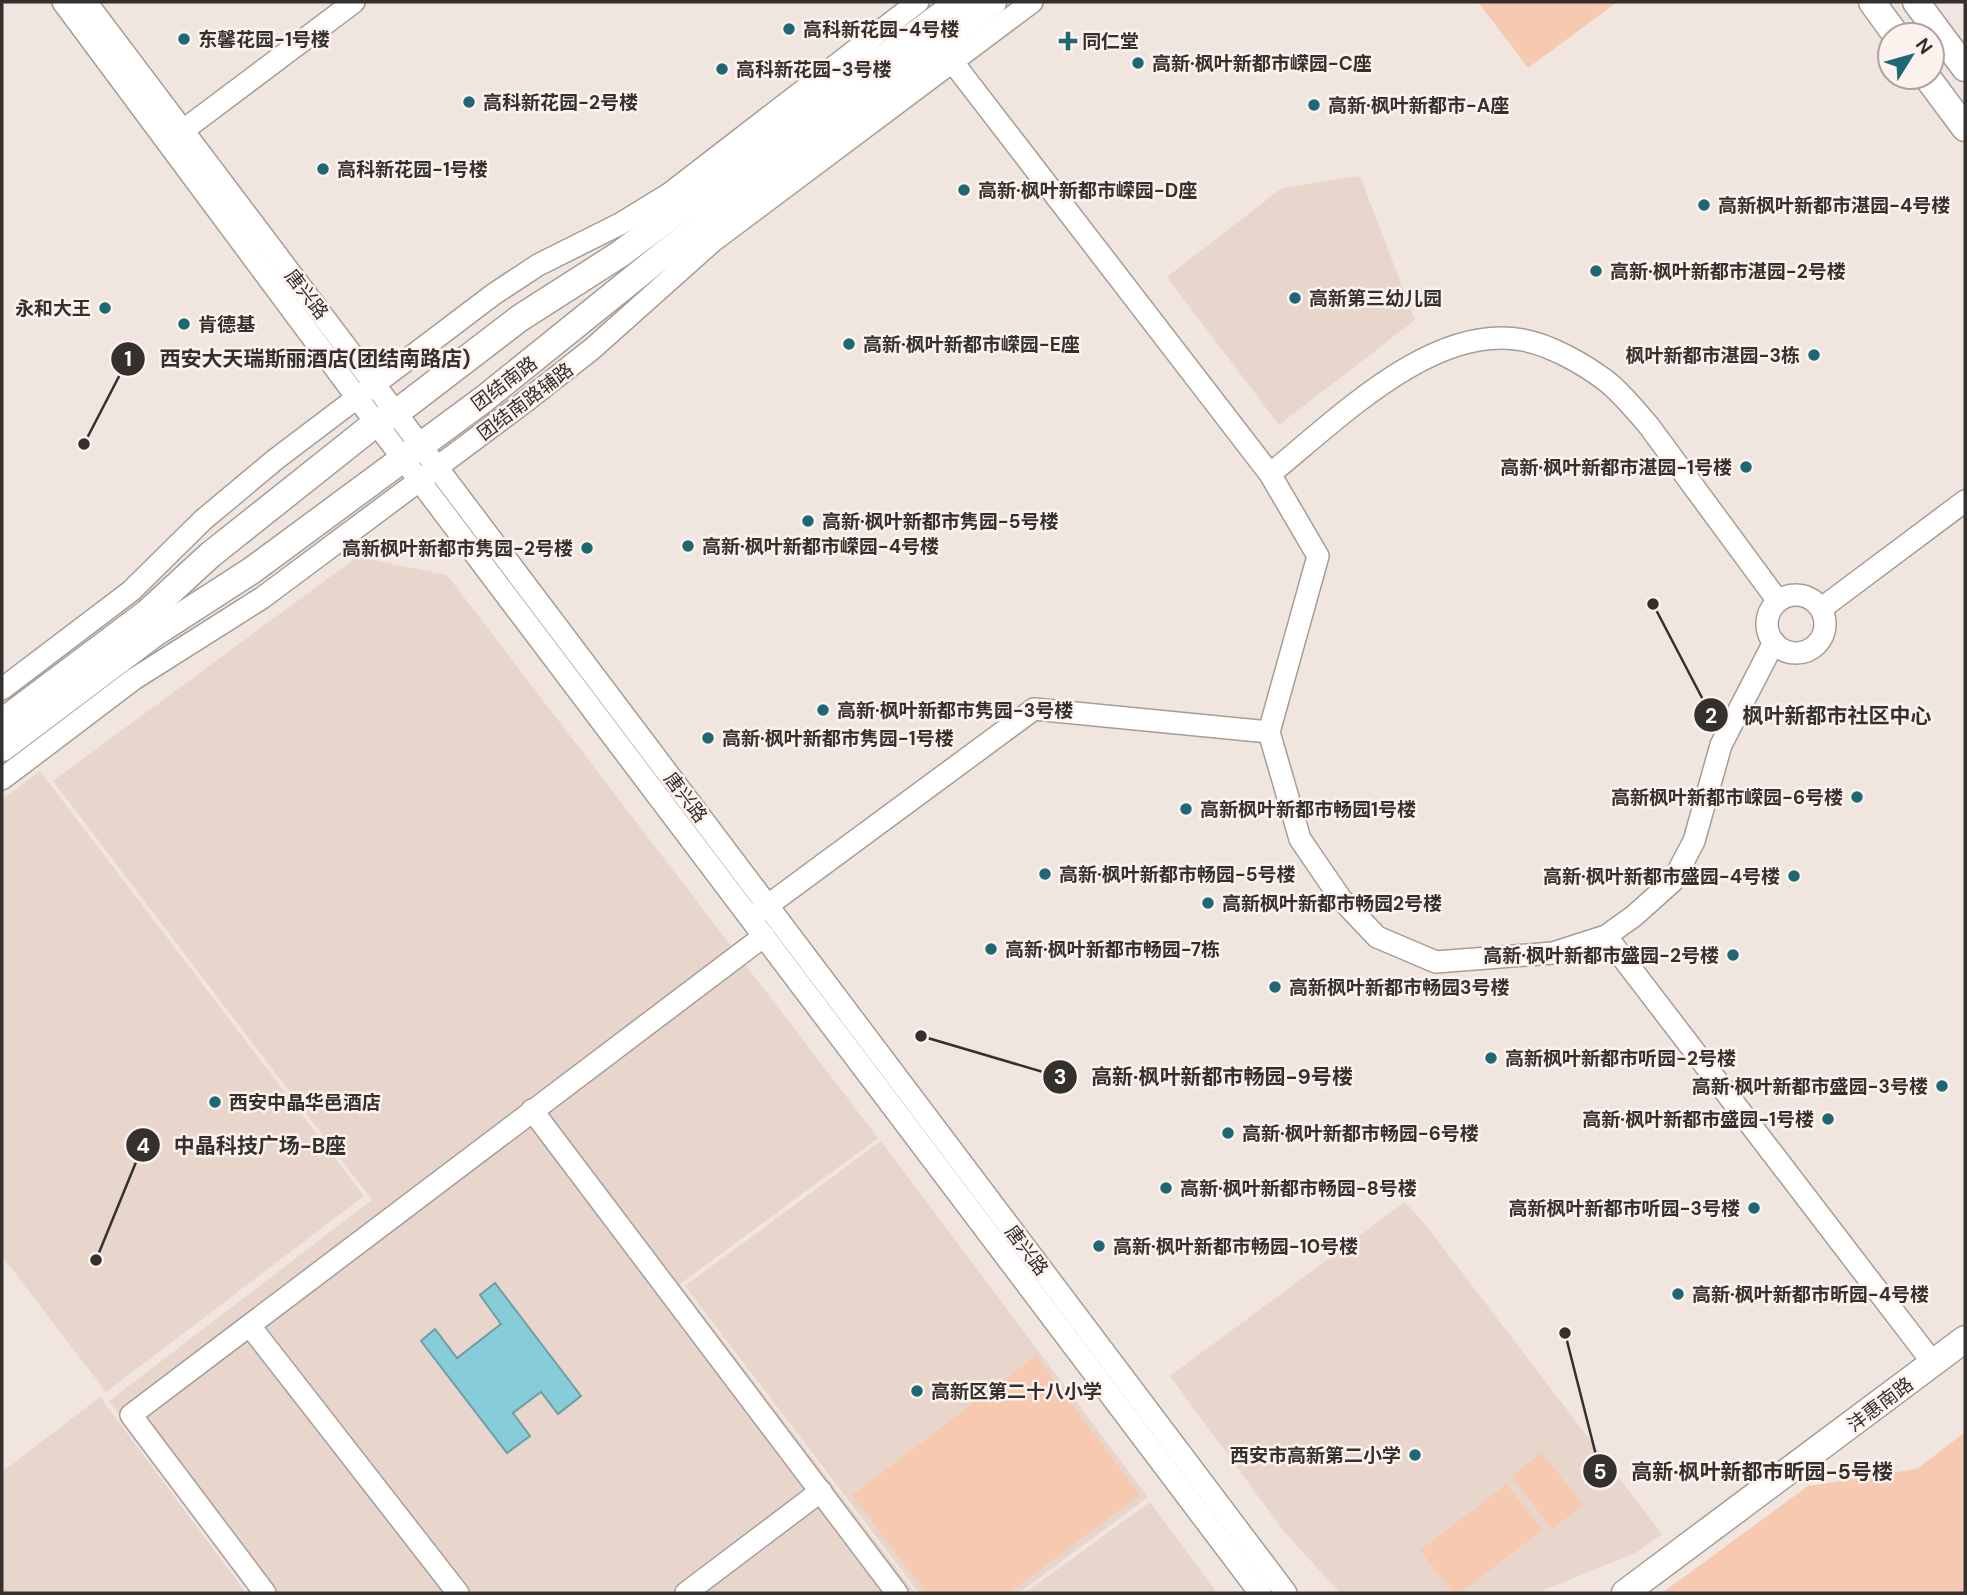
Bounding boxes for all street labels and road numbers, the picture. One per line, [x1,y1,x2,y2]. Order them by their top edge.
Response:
street label: 唐兴路 [279,264,334,324]
street label: 团结南路 [466,351,542,416]
street label: 团结南路辅路 [472,357,578,446]
street label: 唐兴路 [658,767,713,828]
street label: 唐兴路 [999,1220,1054,1281]
street label: 沣惠南路 [1842,1372,1918,1437]

